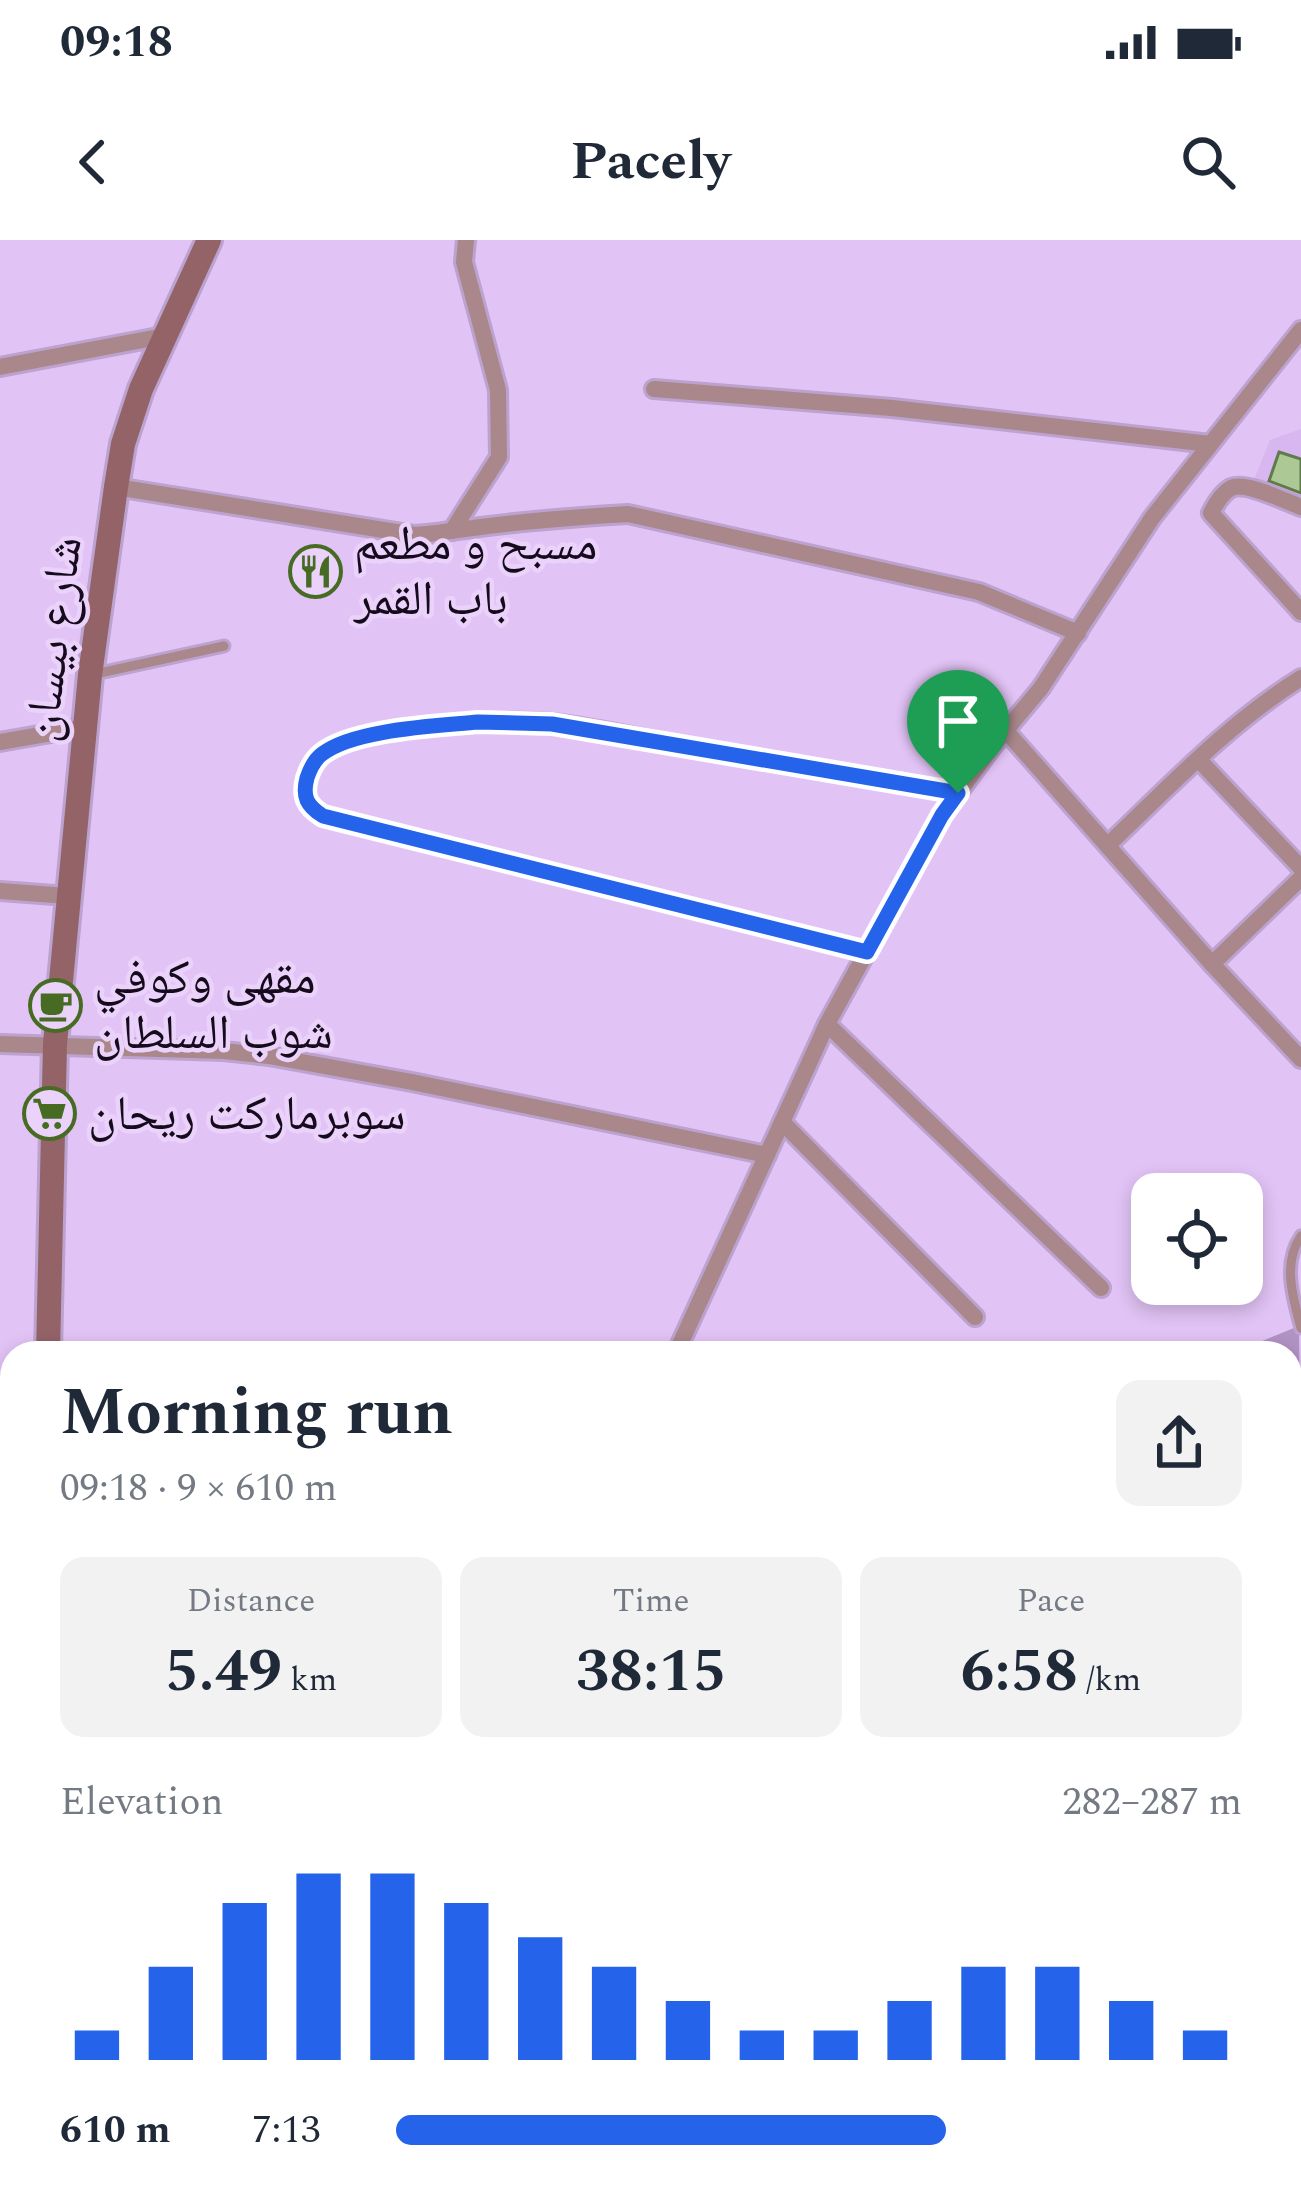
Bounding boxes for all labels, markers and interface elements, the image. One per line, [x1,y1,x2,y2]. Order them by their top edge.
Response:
text: 09:18 [60,8,173,77]
text: Pacely [571,121,730,203]
icon: back [60,129,126,195]
icon: search [1175,129,1241,195]
place label: مسبح و مطعم باب القمر [353,508,597,636]
street label: شارع بيسان [5,532,103,746]
restaurant icon: مسبح و مطعم باب القمر [287,544,343,600]
pin [907,670,1009,793]
icon: arrive [925,688,991,754]
place label: مقهى وكوفي شوب السلطان [94,942,333,1070]
cafe icon: مقهى وكوفي شوب السلطان [27,978,83,1034]
place label: سوبرماركت ريحان [88,1078,406,1151]
supermarket icon: سوبرماركت ريحان [21,1086,77,1142]
map controls [1131,1173,1263,1305]
button: locate [1131,1173,1263,1305]
text: Morning run [60,1363,453,1464]
button: share [1116,1380,1242,1506]
text: 09:18 · 9 × 610 m [60,1459,337,1518]
text: Distance [187,1576,315,1626]
text: Time [613,1576,689,1626]
text: Pace [1017,1576,1085,1626]
text: 5.49 [165,1626,282,1718]
text: 38:15 [576,1626,726,1718]
text: 6:58 [961,1626,1078,1718]
text: km [282,1655,337,1705]
text: /km [1078,1655,1141,1705]
text: Elevation [60,1773,223,1832]
text: 282–287 m [1062,1773,1242,1832]
text: 610 m [60,2101,171,2160]
text: 7:13 [252,2101,320,2160]

